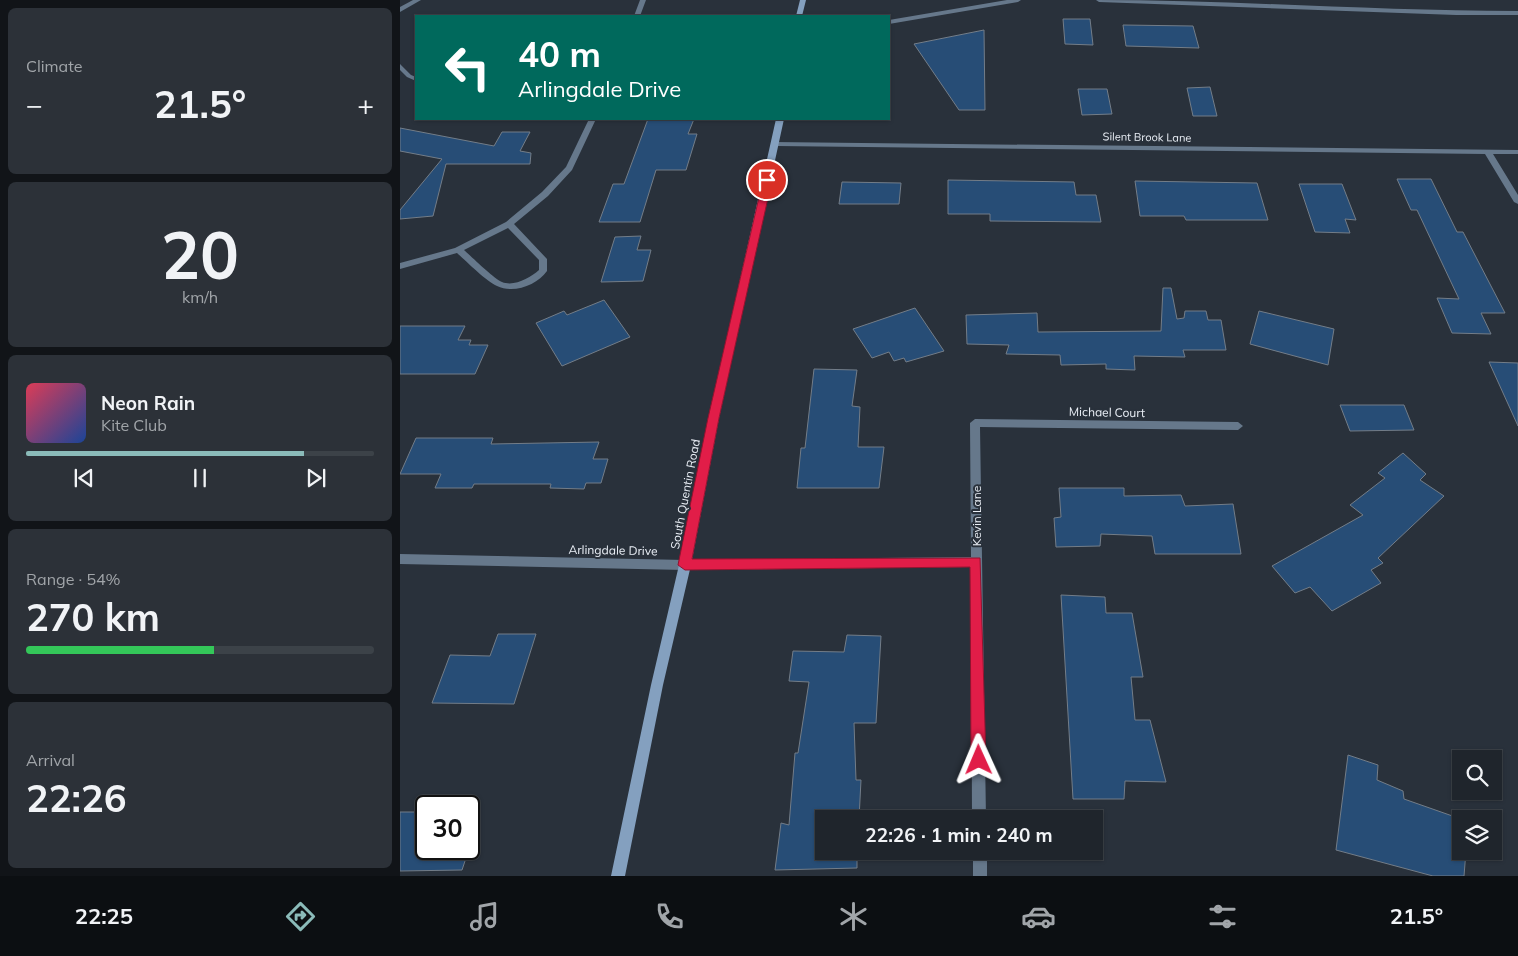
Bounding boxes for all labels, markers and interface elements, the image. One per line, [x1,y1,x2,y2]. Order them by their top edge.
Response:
text: 40 m [518,32,601,76]
icon: left [435,35,500,100]
text: Climate [26,56,82,76]
text: Arlingdale Drive [518,75,681,103]
text: 21.5° [154,80,246,128]
text: − [26,87,43,122]
text: + [357,87,374,122]
street label: Silent Brook Lane [1103,129,1192,145]
pin [746,159,788,201]
icon: arrive [753,166,781,194]
text: 20 [161,214,239,295]
text: km/h [182,287,218,307]
text: Neon Rain [101,391,195,415]
street label: Michael Court [1069,404,1145,420]
text: Kite Club [101,415,167,435]
street label: South Quentin Road [667,438,703,550]
icon: previous [70,464,98,492]
icon: pause [186,464,214,492]
icon: next [302,464,330,492]
street label: Kevin Lane [969,486,984,546]
street label: Arlingdale Drive [568,542,658,558]
text: Range · 54% [26,569,121,589]
text: 270 km [26,593,160,641]
position arrow [952,733,1004,785]
text: Arrival [26,750,75,770]
map controls [1452,750,1502,860]
button: search [1452,750,1502,800]
text: 22:26 [26,774,127,822]
speed limit sign: 30 [415,795,480,860]
button: layers [1452,810,1502,860]
text: 22:26 · 1 min · 240 m [865,823,1053,847]
icon: directions [283,899,318,934]
icon: music [467,899,502,934]
icon: phone [652,899,687,934]
icon: climate [836,899,871,934]
icon: car [1021,899,1056,934]
icon: filters [1205,899,1240,934]
text: 22:25 [75,902,133,930]
text: 21.5° [1390,902,1443,930]

